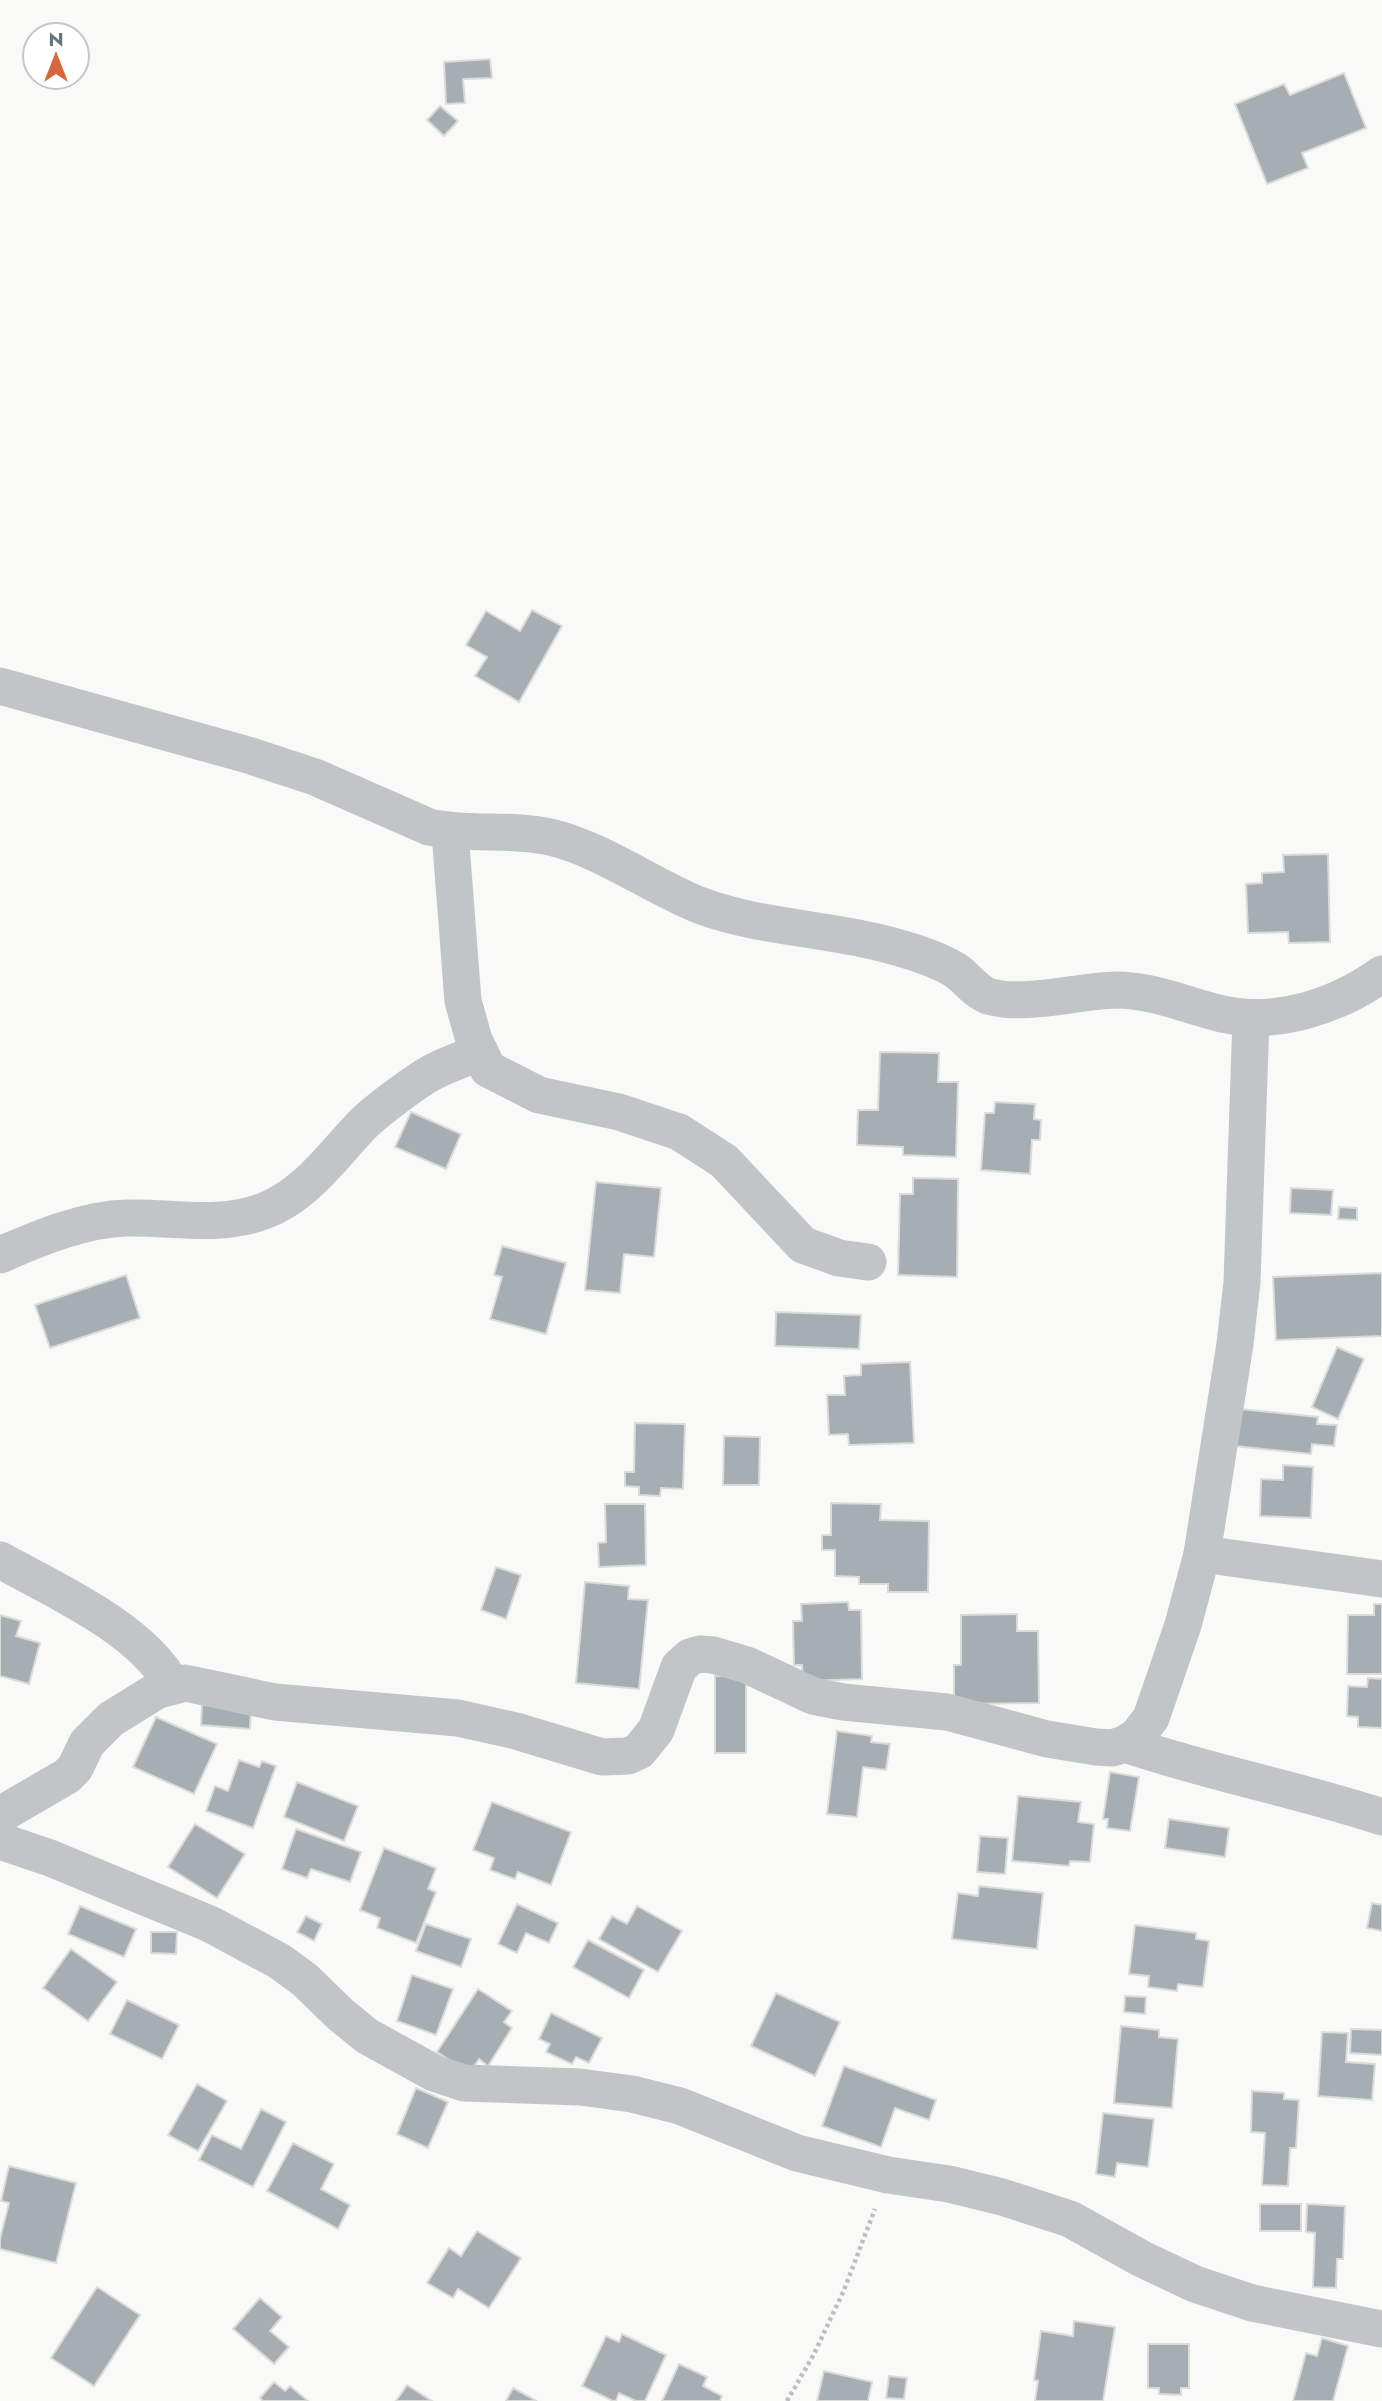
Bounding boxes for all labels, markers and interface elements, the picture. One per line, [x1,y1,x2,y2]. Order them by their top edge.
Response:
north arrow [21,21,91,91]
text: N [48,26,64,53]

